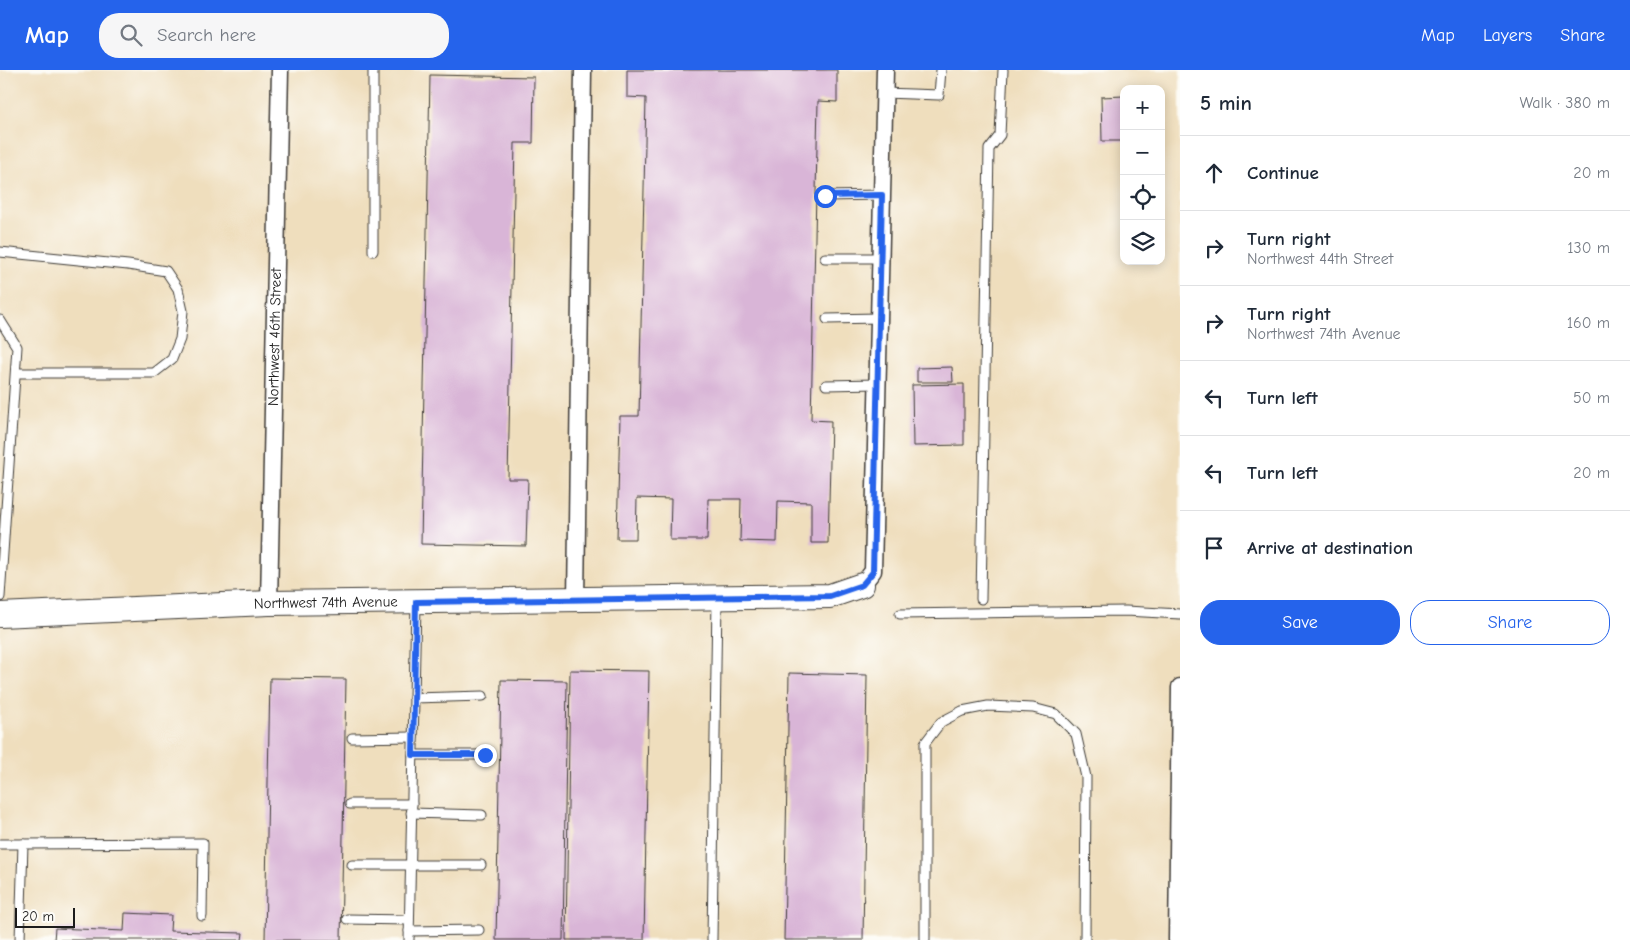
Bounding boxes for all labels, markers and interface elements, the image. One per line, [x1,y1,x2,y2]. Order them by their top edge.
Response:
search box [99,13,449,58]
text: Map [25,21,69,49]
icon: search [117,21,145,49]
text: Search here [157,24,256,46]
text: Map [1421,25,1455,46]
text: Layers [1483,25,1532,46]
text: Share [1560,25,1605,46]
map controls [1120,85,1165,265]
button: + [1120,85,1165,130]
text: 5 min [1200,91,1252,115]
text: Walk · 380 m [1520,94,1610,112]
button: − [1120,130,1165,175]
icon: ahead [1200,159,1228,187]
text: Continue [1247,162,1319,184]
text: 20 m [1573,164,1610,182]
button: locate [1120,175,1165,220]
route start [814,185,837,208]
button: layers [1120,220,1165,265]
text: Turn right [1247,228,1331,250]
icon: right [1200,234,1228,262]
text: 130 m [1567,239,1610,257]
text: Northwest 44th Street [1247,250,1393,268]
street label: Northwest 46th Street [264,267,285,406]
text: Turn right [1247,303,1331,325]
icon: right [1200,309,1228,337]
text: 160 m [1567,314,1610,332]
text: Northwest 74th Avenue [1247,325,1401,343]
icon: left [1200,384,1228,412]
text: Turn left [1247,387,1318,409]
text: 50 m [1573,389,1610,407]
icon: left [1200,459,1228,487]
text: Turn left [1247,462,1318,484]
text: 20 m [1573,464,1610,482]
icon: arrive [1200,534,1228,562]
text: Arrive at destination [1247,537,1413,559]
street label: Northwest 74th Avenue [253,592,398,613]
button: Save [1200,600,1400,645]
button: Share [1410,600,1610,645]
route end [474,744,497,767]
scale bar [15,905,75,928]
text: 20 m [22,908,54,925]

